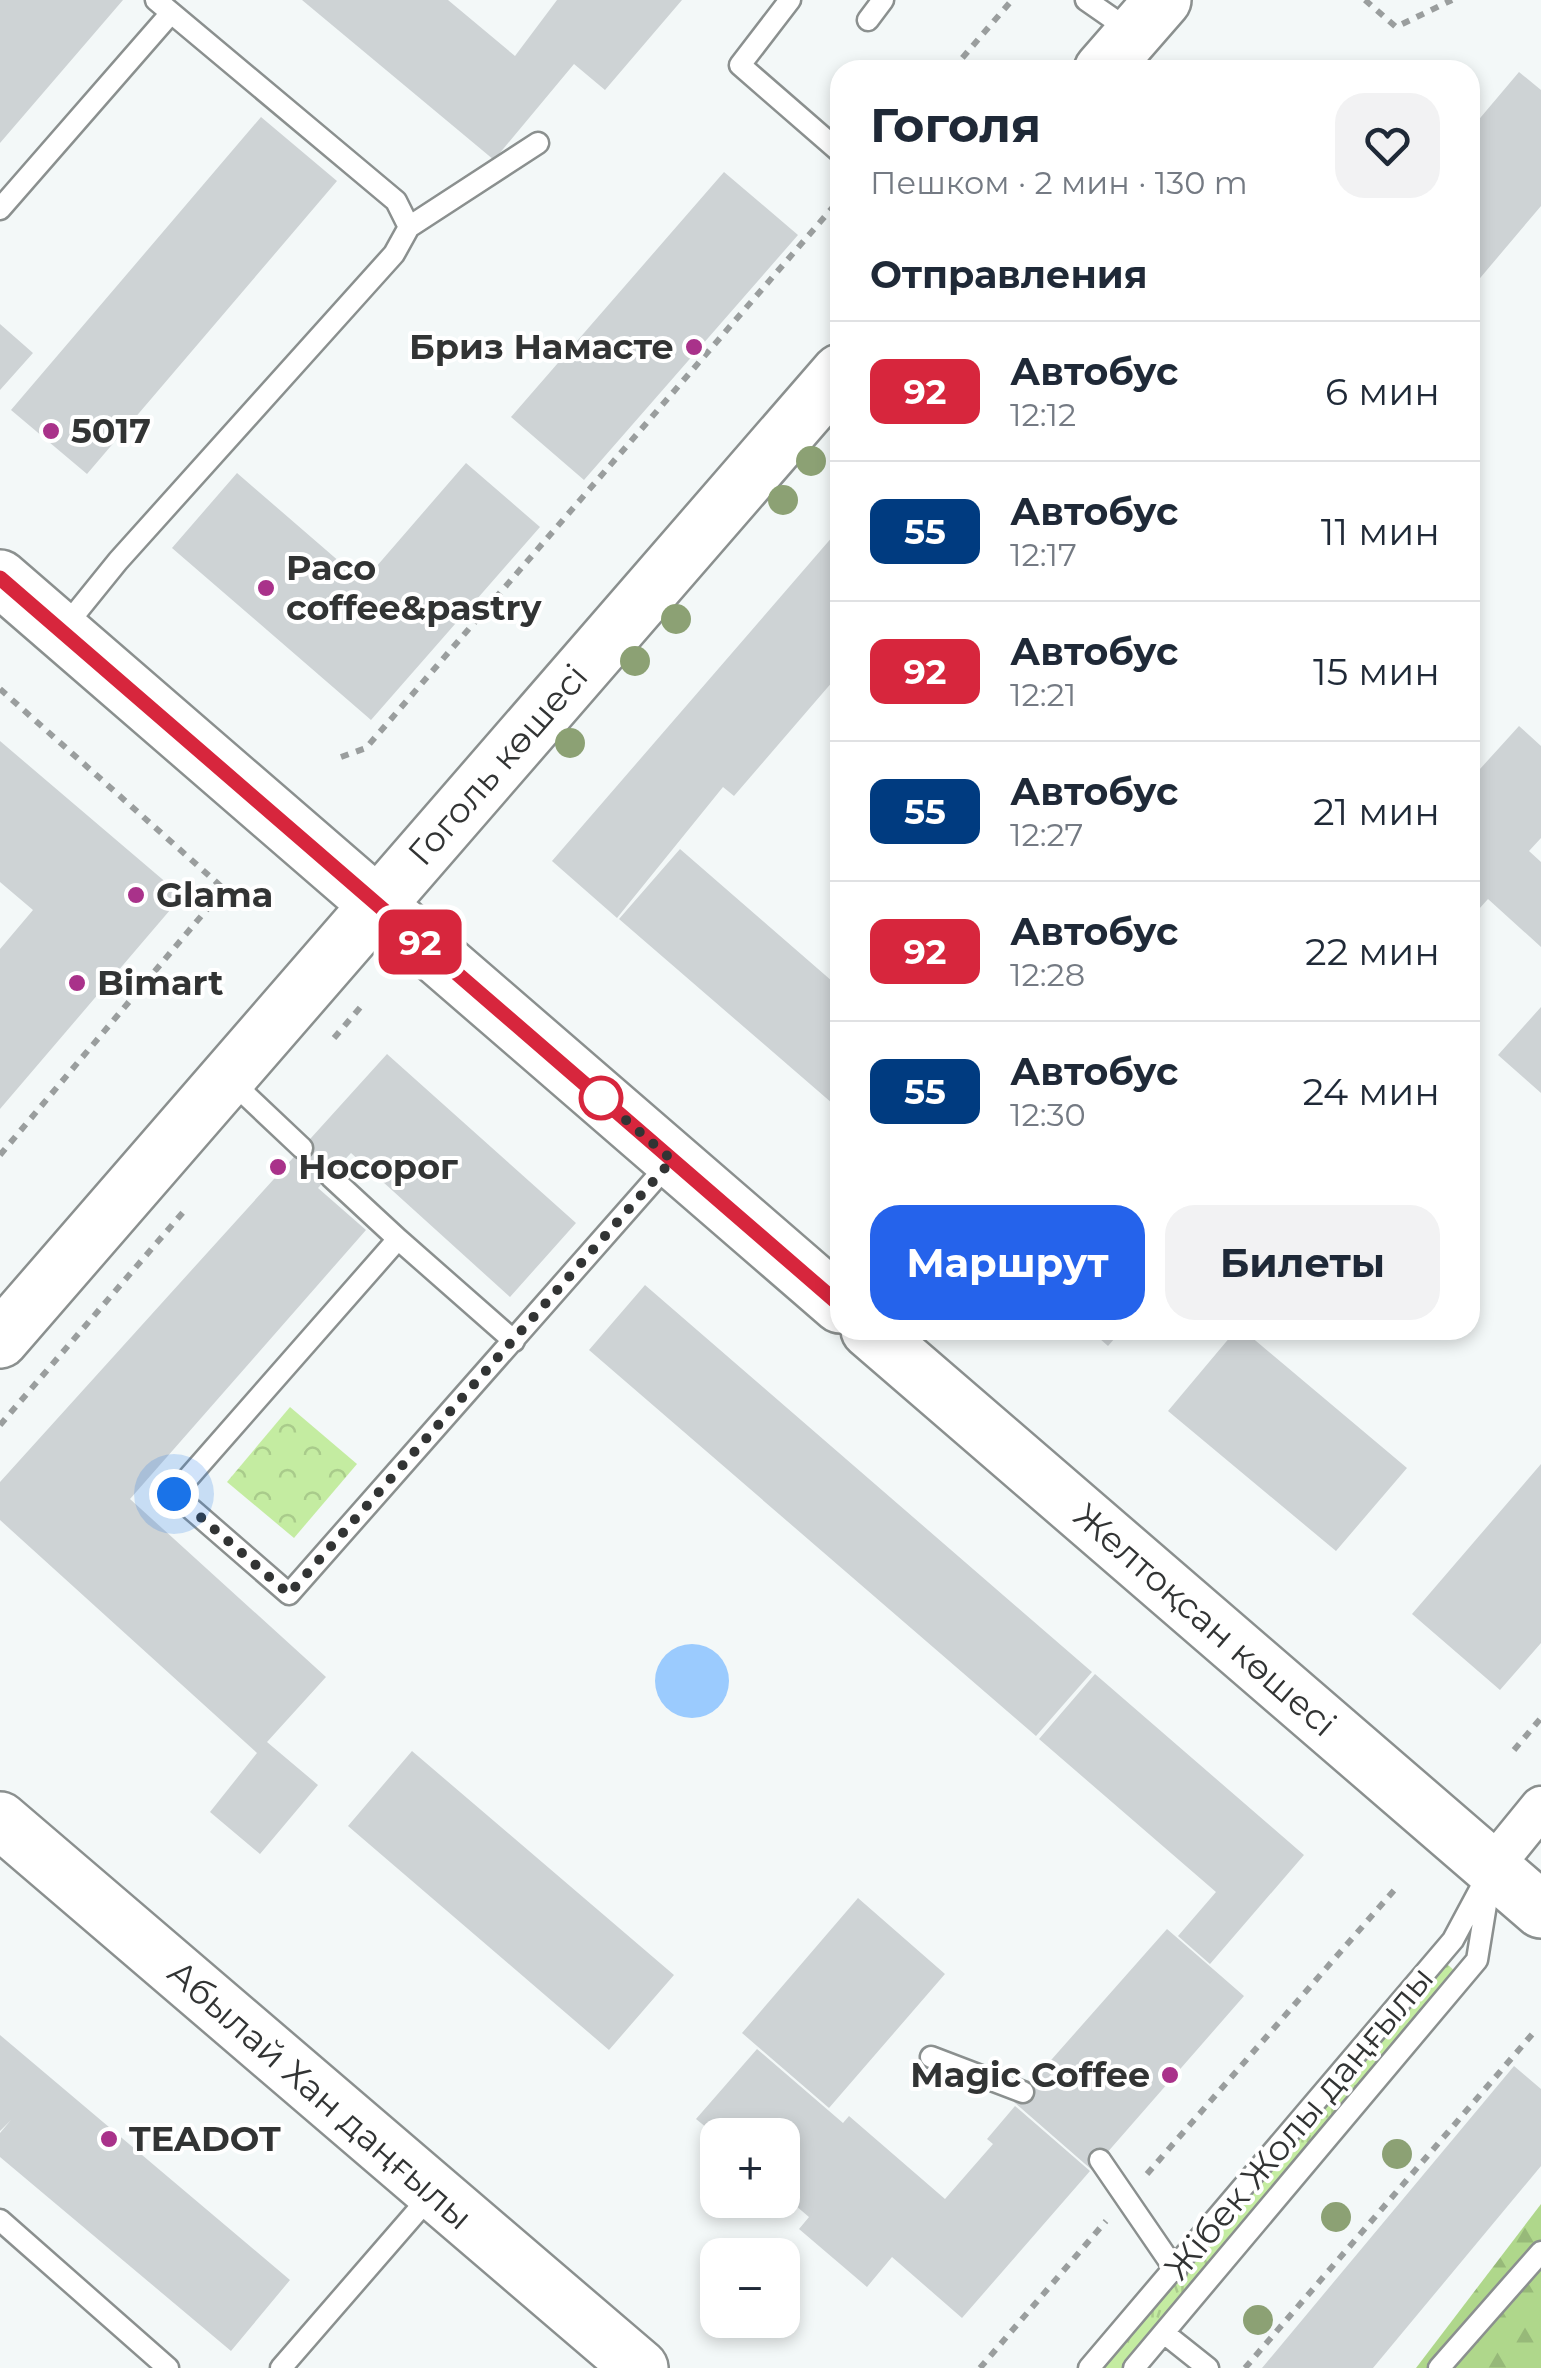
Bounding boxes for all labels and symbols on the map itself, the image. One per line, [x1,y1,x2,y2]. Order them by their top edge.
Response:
place label: Бриз Намасте [409,325,674,368]
marker: Бриз Намасте [683,336,705,358]
place label: 5017 [71,409,151,452]
marker: 5017 [40,420,62,442]
place label: Paco coffee&pastry [286,546,542,629]
marker: Paco coffee&pastry [255,577,277,599]
street label: Гоголь көшесі [399,655,597,874]
place label: Glama [156,873,273,916]
marker: Glama [125,884,147,906]
line badge: 92 [375,910,465,974]
place label: Bimart [97,961,223,1004]
marker: Bimart [66,972,88,994]
unlabelled marker [580,1077,622,1119]
place label: Носорог [298,1145,458,1188]
marker: Носорог [267,1156,289,1178]
your location [149,1469,199,1519]
street label: Желтоқсан көшесі [1065,1494,1345,1745]
street label: Абылай Хан даңғылы [159,1951,481,2239]
street label: Жібек Жолы даңғылы [1155,1957,1442,2288]
place label: Magic Coffee [910,2053,1150,2096]
marker: Magic Coffee [1159,2064,1181,2086]
place label: TEADOT [129,2117,281,2160]
marker: TEADOT [98,2128,120,2150]

